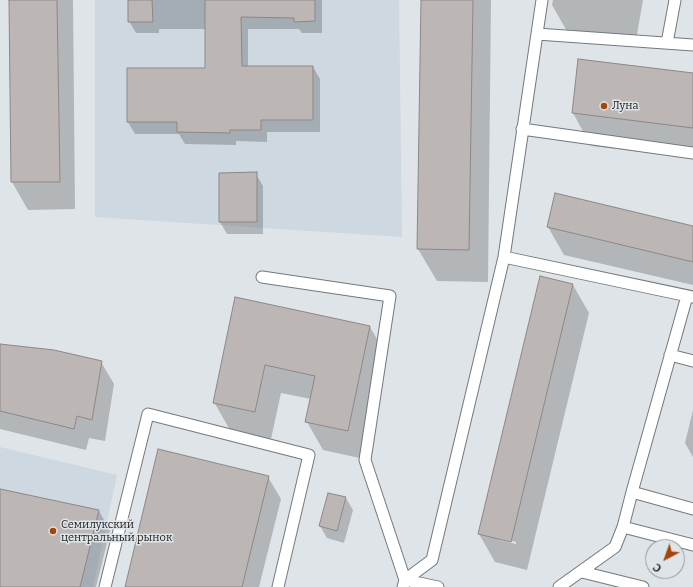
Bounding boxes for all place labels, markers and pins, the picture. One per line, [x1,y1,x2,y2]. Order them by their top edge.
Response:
place label: Луна [612,99,638,113]
marker: Луна [599,101,609,111]
place label: Семилукский центральный рынок [61,518,172,544]
marker: Семилукский центральный рынок [48,526,58,536]

